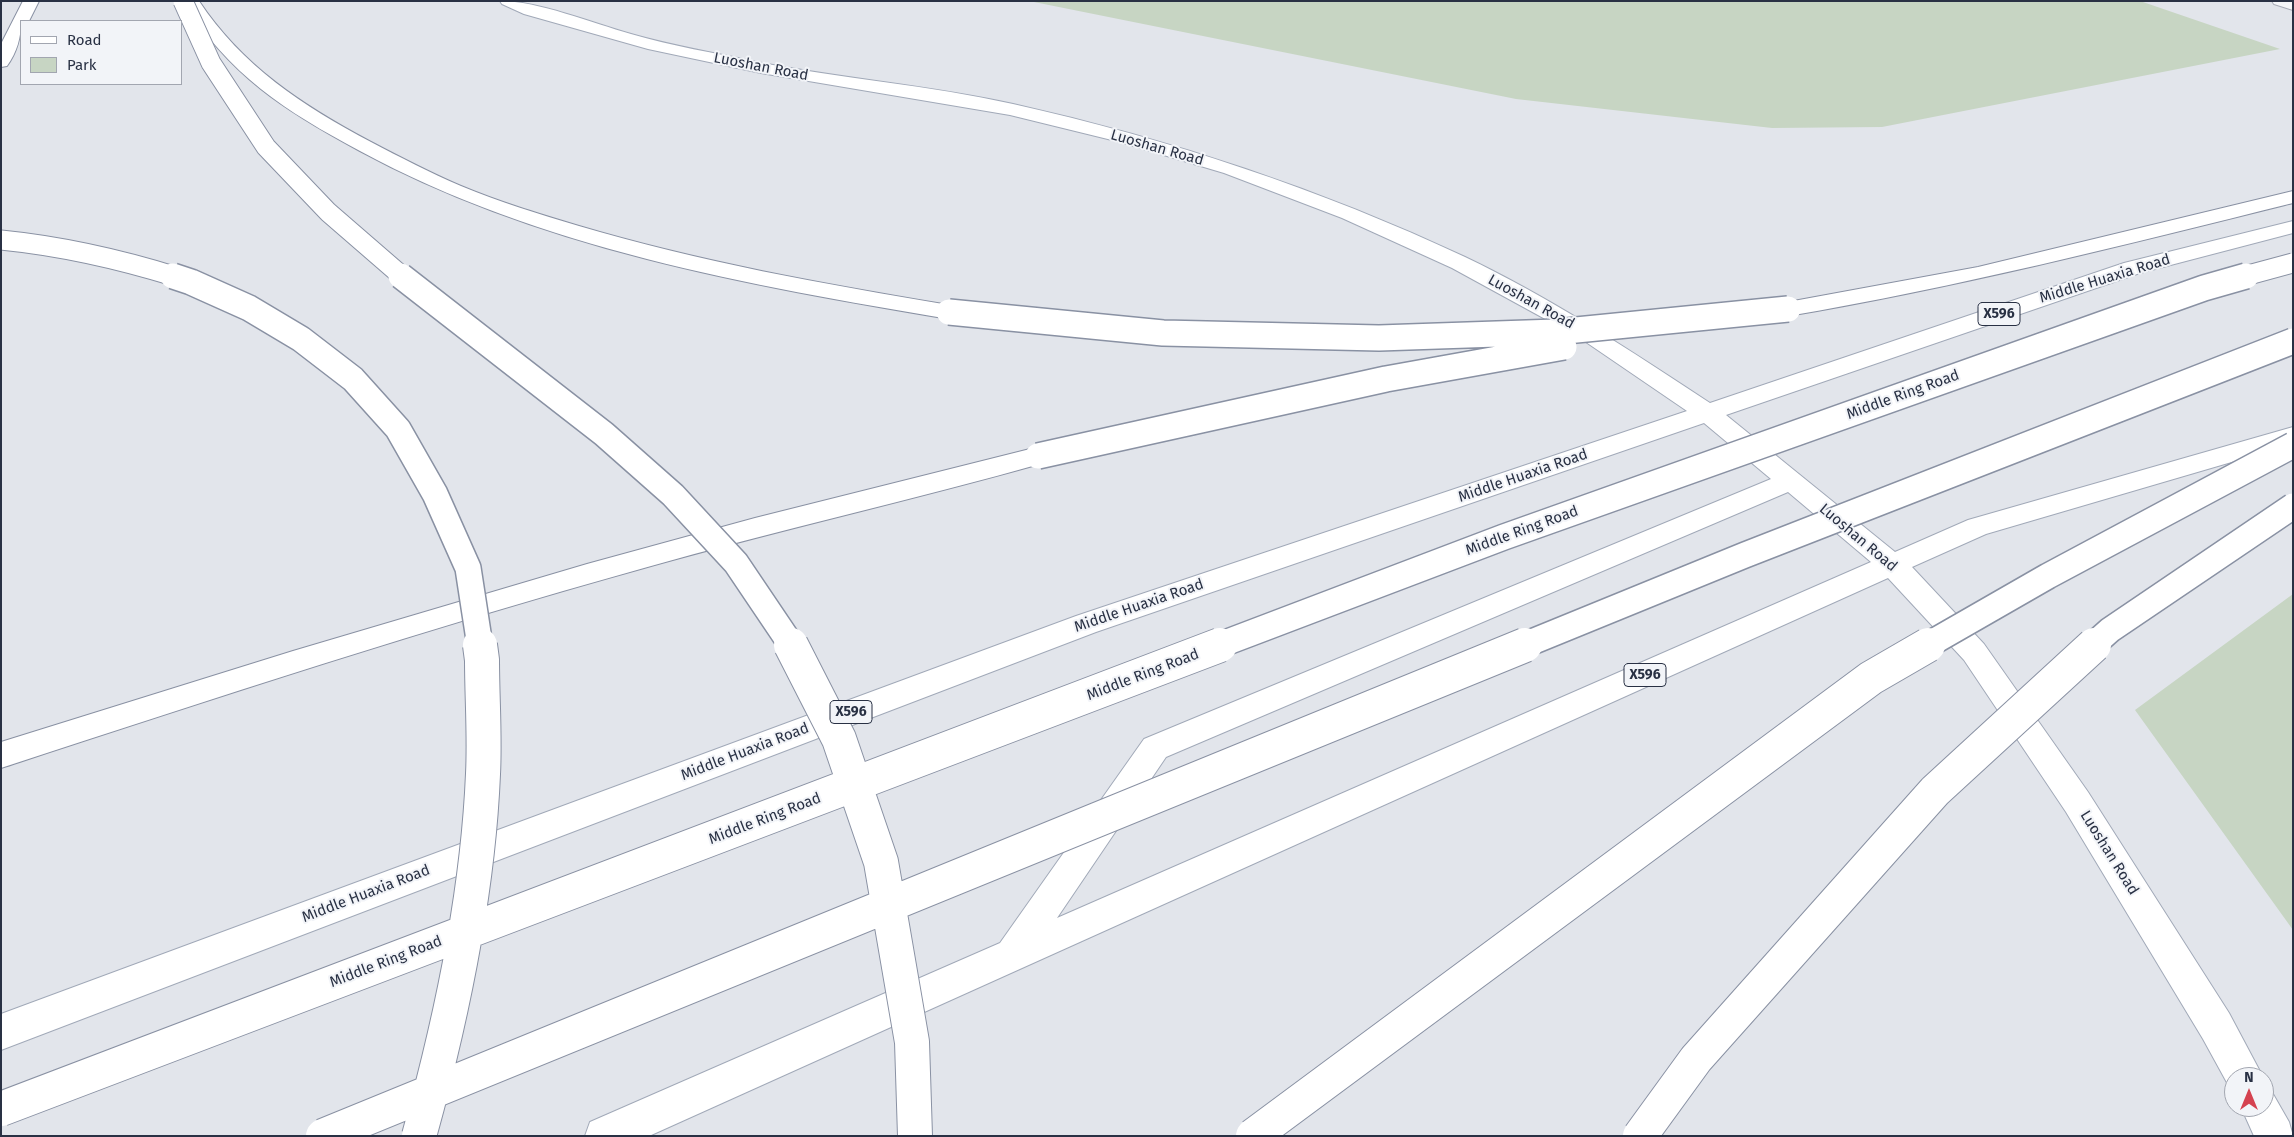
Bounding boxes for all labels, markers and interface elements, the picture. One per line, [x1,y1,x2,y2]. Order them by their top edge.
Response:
legend [20,20,182,85]
text: Road [67,31,102,49]
street label: Luoshan Road [712,49,810,85]
text: Park [67,56,97,74]
street label: Luoshan Road [1108,126,1206,170]
street label: Middle Huaxia Road [2038,251,2172,307]
street label: Luoshan Road [1485,271,1577,333]
road number: X596 [1978,302,2020,326]
street label: Middle Ring Road [1844,366,1962,424]
street label: Middle Huaxia Road [1456,445,1590,507]
street label: Luoshan Road [1815,500,1901,576]
street label: Middle Ring Road [1463,502,1581,560]
street label: Middle Huaxia Road [1072,575,1206,637]
street label: Middle Ring Road [1084,645,1202,705]
road number: X596 [1624,664,1666,686]
road number: X596 [830,700,872,724]
street label: Middle Huaxia Road [678,719,812,785]
street label: Middle Ring Road [706,789,824,849]
street label: Luoshan Road [2076,808,2142,898]
street label: Middle Huaxia Road [299,861,433,927]
street label: Middle Ring Road [327,932,445,992]
north arrow [2224,1067,2274,1117]
text: N [2244,1069,2254,1086]

